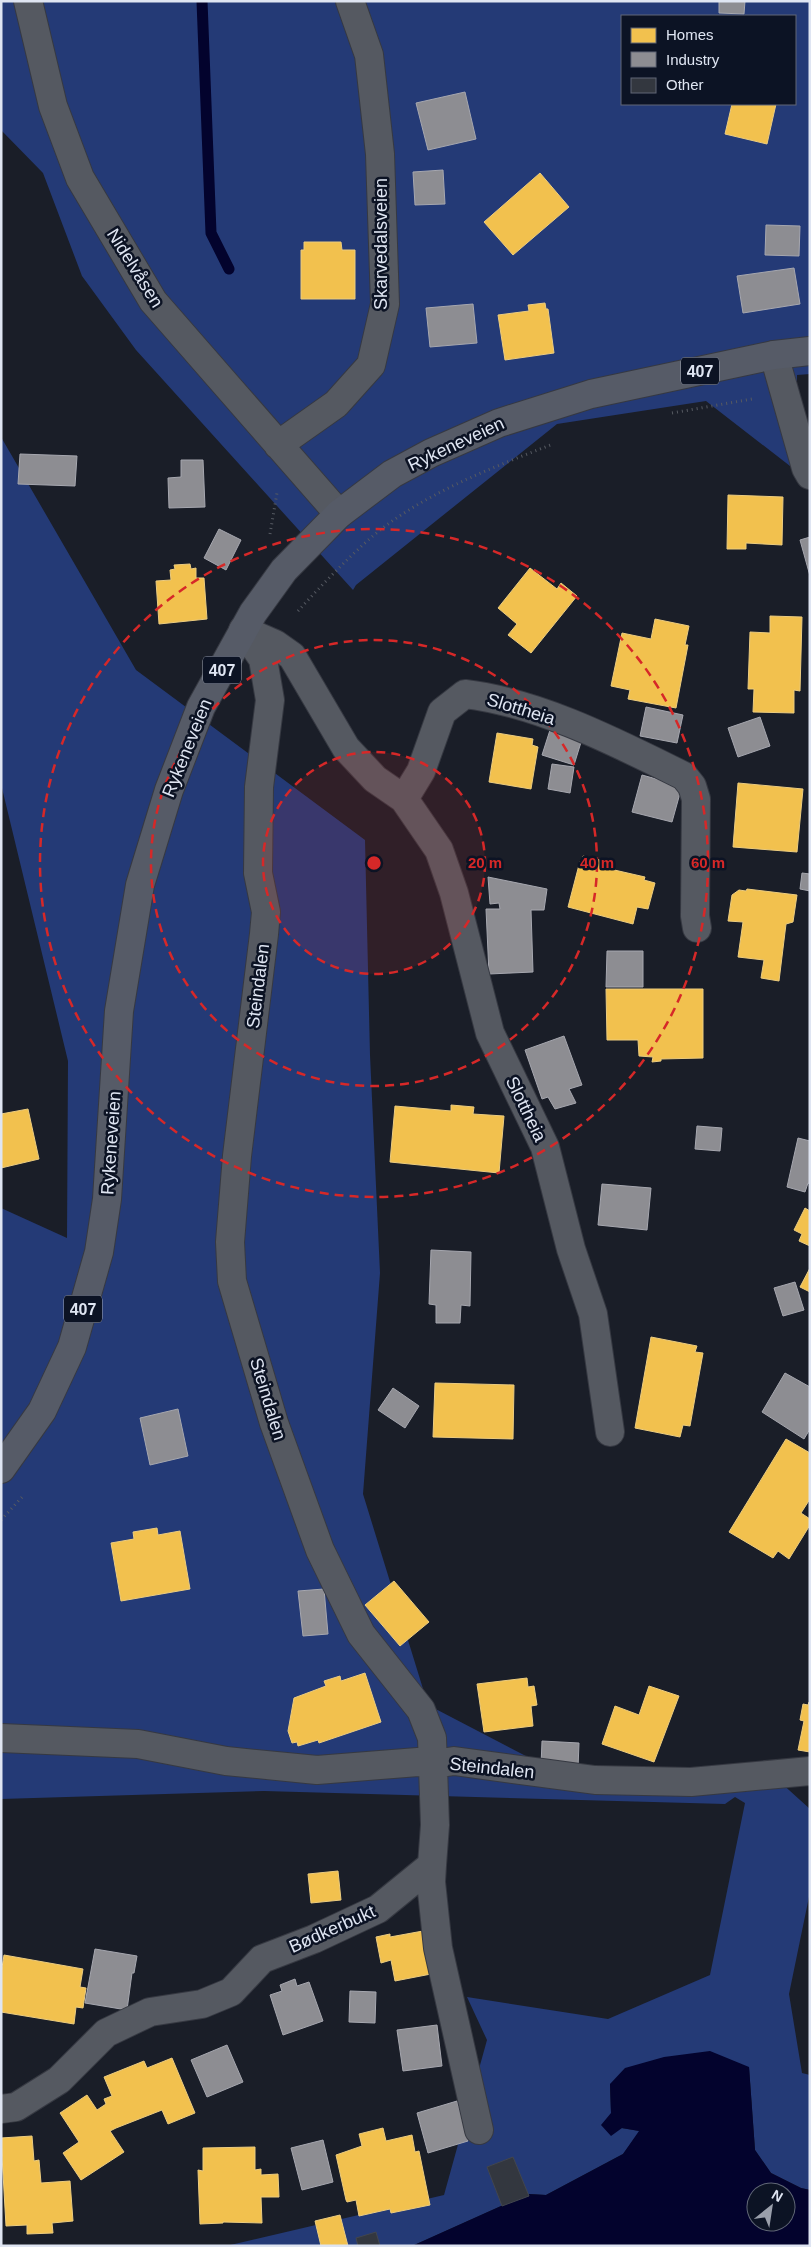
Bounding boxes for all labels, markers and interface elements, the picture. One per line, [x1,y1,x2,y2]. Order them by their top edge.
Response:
legend [621,15,796,105]
text: Homes [666,26,714,43]
text: Industry [666,51,720,68]
text: Other [666,76,704,93]
street label: Skarvedalsveien [371,178,391,310]
street label: Nidelvåsen [103,225,167,311]
road number: 407 [681,358,719,384]
street label: Rykeneveien [405,413,507,475]
road number: 407 [203,656,241,684]
street label: Slottheia [485,689,558,729]
street label: Rykeneveien [158,696,216,800]
centre of rings [365,854,383,872]
text: 20 m [468,854,502,871]
text: 40 m [580,854,614,871]
text: 60 m [691,854,725,871]
street label: Steindalen [243,943,273,1029]
street label: Slottheia [502,1073,551,1146]
street label: Rykeneveien [97,1090,125,1196]
road number: 407 [64,1296,102,1322]
street label: Steindalen [246,1355,290,1443]
street label: Steindalen [449,1754,535,1782]
street label: Bødkerbukt [286,1901,378,1957]
north arrow [746,2182,796,2232]
text: N [769,2186,786,2205]

